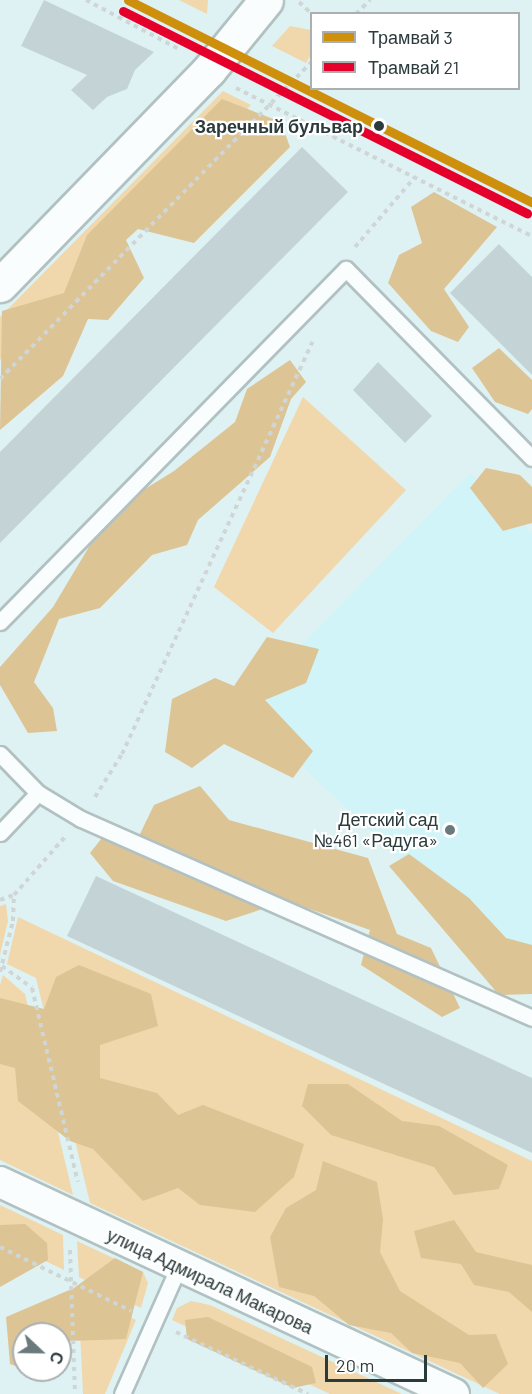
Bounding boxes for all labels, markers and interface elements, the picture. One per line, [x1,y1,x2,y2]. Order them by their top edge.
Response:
legend [310,12,520,90]
text: Трамвай 3 [368,26,453,48]
text: Трамвай 21 [368,56,459,78]
place label: Заречный бульвар [195,115,363,137]
marker: Заречный бульвар [368,115,390,137]
place label: Детский сад №461 «Радуга» [313,809,438,852]
marker: Детский сад №461 «Радуга» [443,823,457,837]
street label: улица Адмирала Макарова [103,1224,317,1338]
north arrow [12,1322,72,1382]
scale bar [328,1343,430,1381]
text: С [46,1349,68,1367]
text: 20 m [336,1354,374,1376]

